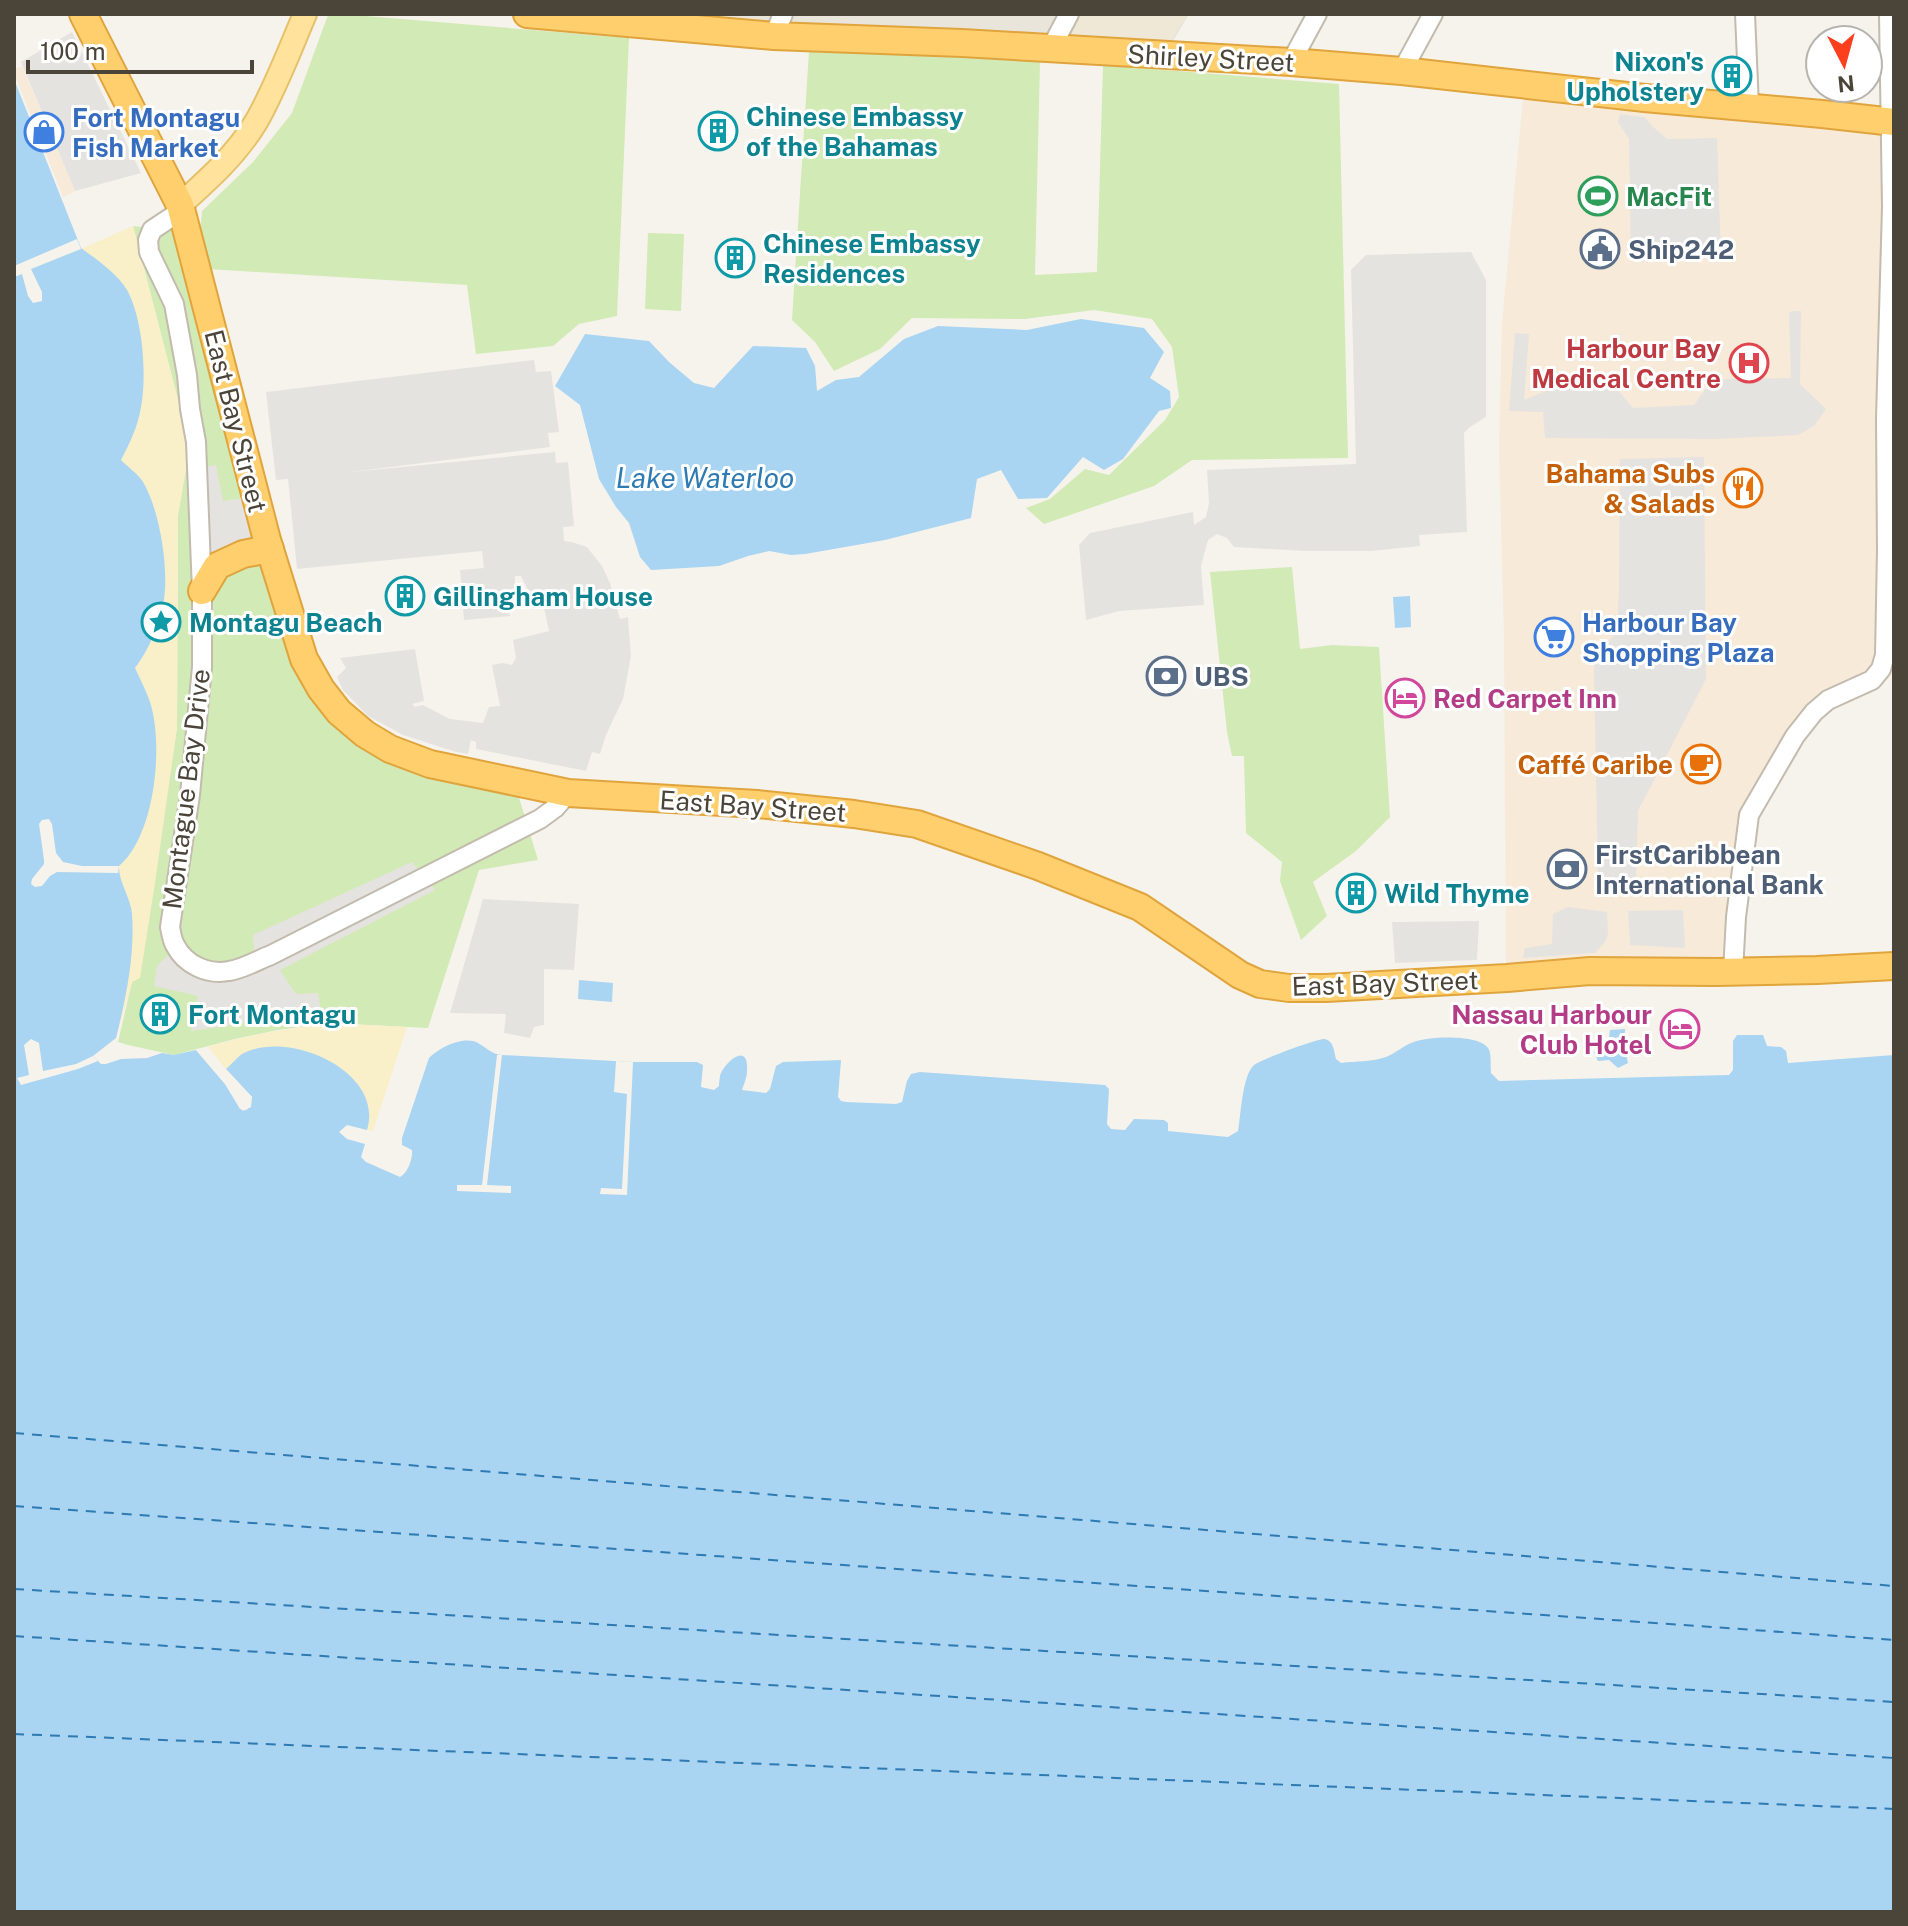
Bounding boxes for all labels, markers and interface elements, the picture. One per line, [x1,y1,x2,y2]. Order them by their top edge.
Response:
scale bar [28,24,252,74]
north arrow [1804,24,1884,104]
text: 100 m [40,37,106,65]
street label: Shirley Street [1127,38,1295,78]
place label: Nixon's Upholstery [1566,46,1704,107]
building icon: Nixon's Upholstery [1711,55,1753,97]
text: N [1836,70,1856,98]
place label: Chinese Embassy of the Bahamas [746,101,964,162]
place label: Fort Montagu Fish Market [72,102,240,163]
building icon: Chinese Embassy of the Bahamas [697,110,739,152]
shop icon: Fort Montagu Fish Market [23,111,65,153]
sports icon: MacFit [1577,175,1619,217]
place label: MacFit [1626,181,1712,212]
place label: Chinese Embassy Residences [763,228,981,289]
public building icon: Ship242 [1579,228,1621,270]
place label: Ship242 [1628,234,1734,265]
building icon: Chinese Embassy Residences [714,237,756,279]
street label: East Bay Street [198,327,274,515]
place label: Harbour Bay Medical Centre [1531,333,1721,394]
hospital icon: Harbour Bay Medical Centre [1728,342,1770,384]
place label: Bahama Subs & Salads [1546,458,1715,519]
water label: Lake Waterloo [616,461,794,494]
restaurant icon: Bahama Subs & Salads [1722,467,1764,509]
building icon: Gillingham House [384,575,426,617]
place label: Gillingham House [433,581,653,612]
place icon: Montagu Beach [140,601,182,643]
place label: Montagu Beach [189,607,383,638]
place label: Harbour Bay Shopping Plaza [1582,607,1775,668]
supermarket icon: Harbour Bay Shopping Plaza [1533,616,1575,658]
bank icon: UBS [1145,655,1187,697]
place label: UBS [1194,661,1249,692]
street label: Montague Bay Drive [156,667,216,911]
hotel icon: Red Carpet Inn [1384,677,1426,719]
place label: Red Carpet Inn [1433,683,1617,714]
cafe icon: Caffé Caribe [1680,743,1722,785]
place label: Caffé Caribe [1518,749,1673,780]
street label: East Bay Street [659,784,847,828]
place label: FirstCaribbean International Bank [1595,839,1824,900]
bank icon: FirstCaribbean International Bank [1546,848,1588,890]
building icon: Wild Thyme [1335,872,1377,914]
place label: Wild Thyme [1384,878,1530,909]
street label: East Bay Street [1291,964,1479,1002]
building icon: Fort Montagu [139,993,181,1035]
place label: Fort Montagu [188,999,356,1030]
place label: Nassau Harbour Club Hotel [1451,999,1652,1060]
hotel icon: Nassau Harbour Club Hotel [1659,1008,1701,1050]

